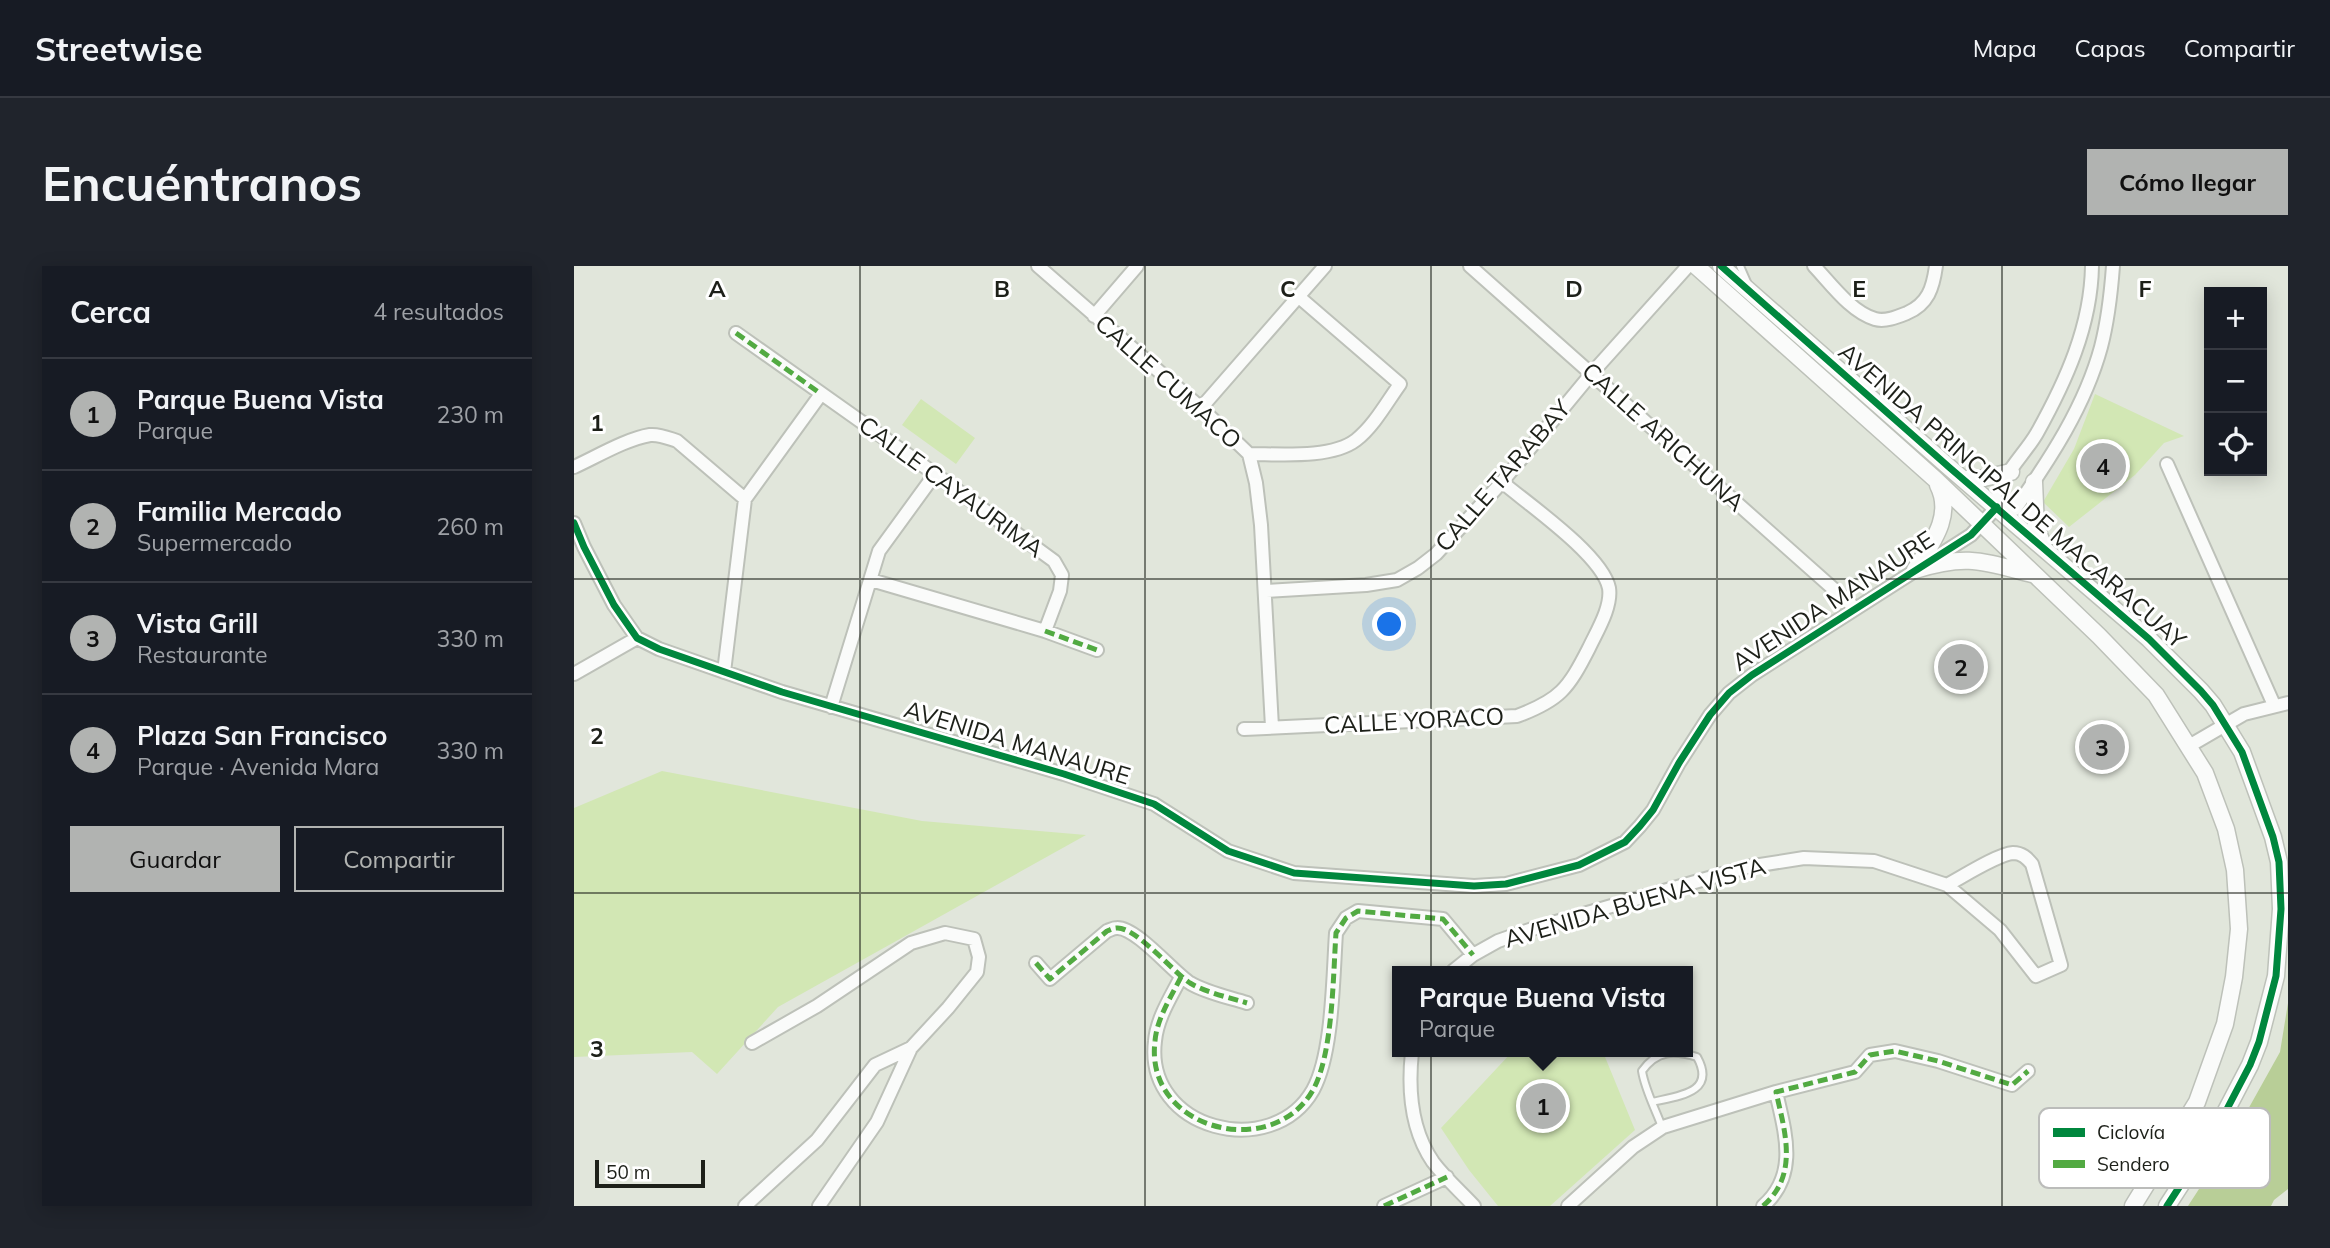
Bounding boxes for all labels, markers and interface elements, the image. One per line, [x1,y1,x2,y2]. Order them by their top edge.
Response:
text: Streetwise [35,28,203,69]
text: Mapa [1973,33,2037,63]
text: Capas [2075,33,2146,63]
text: Compartir [2184,33,2295,63]
button: Cómo llegar [2087,149,2288,215]
text: Encuéntranos [42,152,362,213]
text: A [708,274,726,303]
text: B [994,274,1010,303]
text: C [1280,274,1296,303]
text: D [1565,274,1583,303]
text: E [1852,274,1866,303]
text: F [2138,274,2152,303]
map controls [2204,287,2267,476]
button: + [2204,287,2267,350]
text: Cerca [70,293,151,331]
text: 4 resultados [373,297,504,326]
street label: CALLE CUMACO [1089,308,1248,455]
street label: AVENIDA PRINCIPAL DE MACARACUAY [1833,336,2193,655]
button: − [2204,350,2267,413]
street label: CALLE ARICHUNA [1576,355,1751,517]
text: Parque Buena Vista [137,383,384,416]
street label: CALLE TARABAY [1428,393,1577,557]
text: 1 [86,400,100,429]
text: 230 m [436,400,504,429]
text: 1 [590,408,604,437]
street label: CALLE CAYAURIMA [853,409,1050,564]
button: locate [2204,413,2267,476]
text: Parque [137,416,213,445]
pin: 4 [2080,440,2126,492]
text: Familia Mercado [137,495,342,528]
text: 2 [86,512,100,541]
text: 260 m [436,512,504,541]
street label: AVENIDA MANAURE [1726,524,1939,677]
text: Supermercado [137,528,292,557]
text: Vista Grill [137,607,258,640]
your location [1372,607,1406,641]
text: 3 [86,624,100,653]
text: 330 m [436,624,504,653]
text: Restaurante [137,640,268,669]
pin: 2 [1938,641,1984,693]
street label: AVENIDA MANAURE [901,693,1134,791]
street label: CALLE YORACO [1323,700,1505,740]
text: Plaza San Francisco [137,719,387,752]
text: 2 [590,721,604,750]
pin: 3 [2079,721,2125,773]
text: 4 [86,736,100,765]
text: 330 m [436,736,504,765]
text: Parque · Avenida Mara [137,752,379,781]
button: Guardar [70,826,280,892]
button: Compartir [294,826,504,892]
street label: AVENIDA BUENA VISTA [1501,850,1769,954]
popup [1392,966,1693,1057]
text: Parque Buena Vista [1419,981,1666,1014]
text: Parque [1419,1014,1495,1043]
text: 3 [590,1034,604,1063]
pin: 1 [1520,1080,1566,1132]
legend [2039,1108,2270,1188]
text: Ciclovía [2097,1120,2165,1144]
text: Sendero [2097,1152,2170,1176]
scale bar [595,1157,705,1189]
text: 50 m [606,1160,650,1184]

